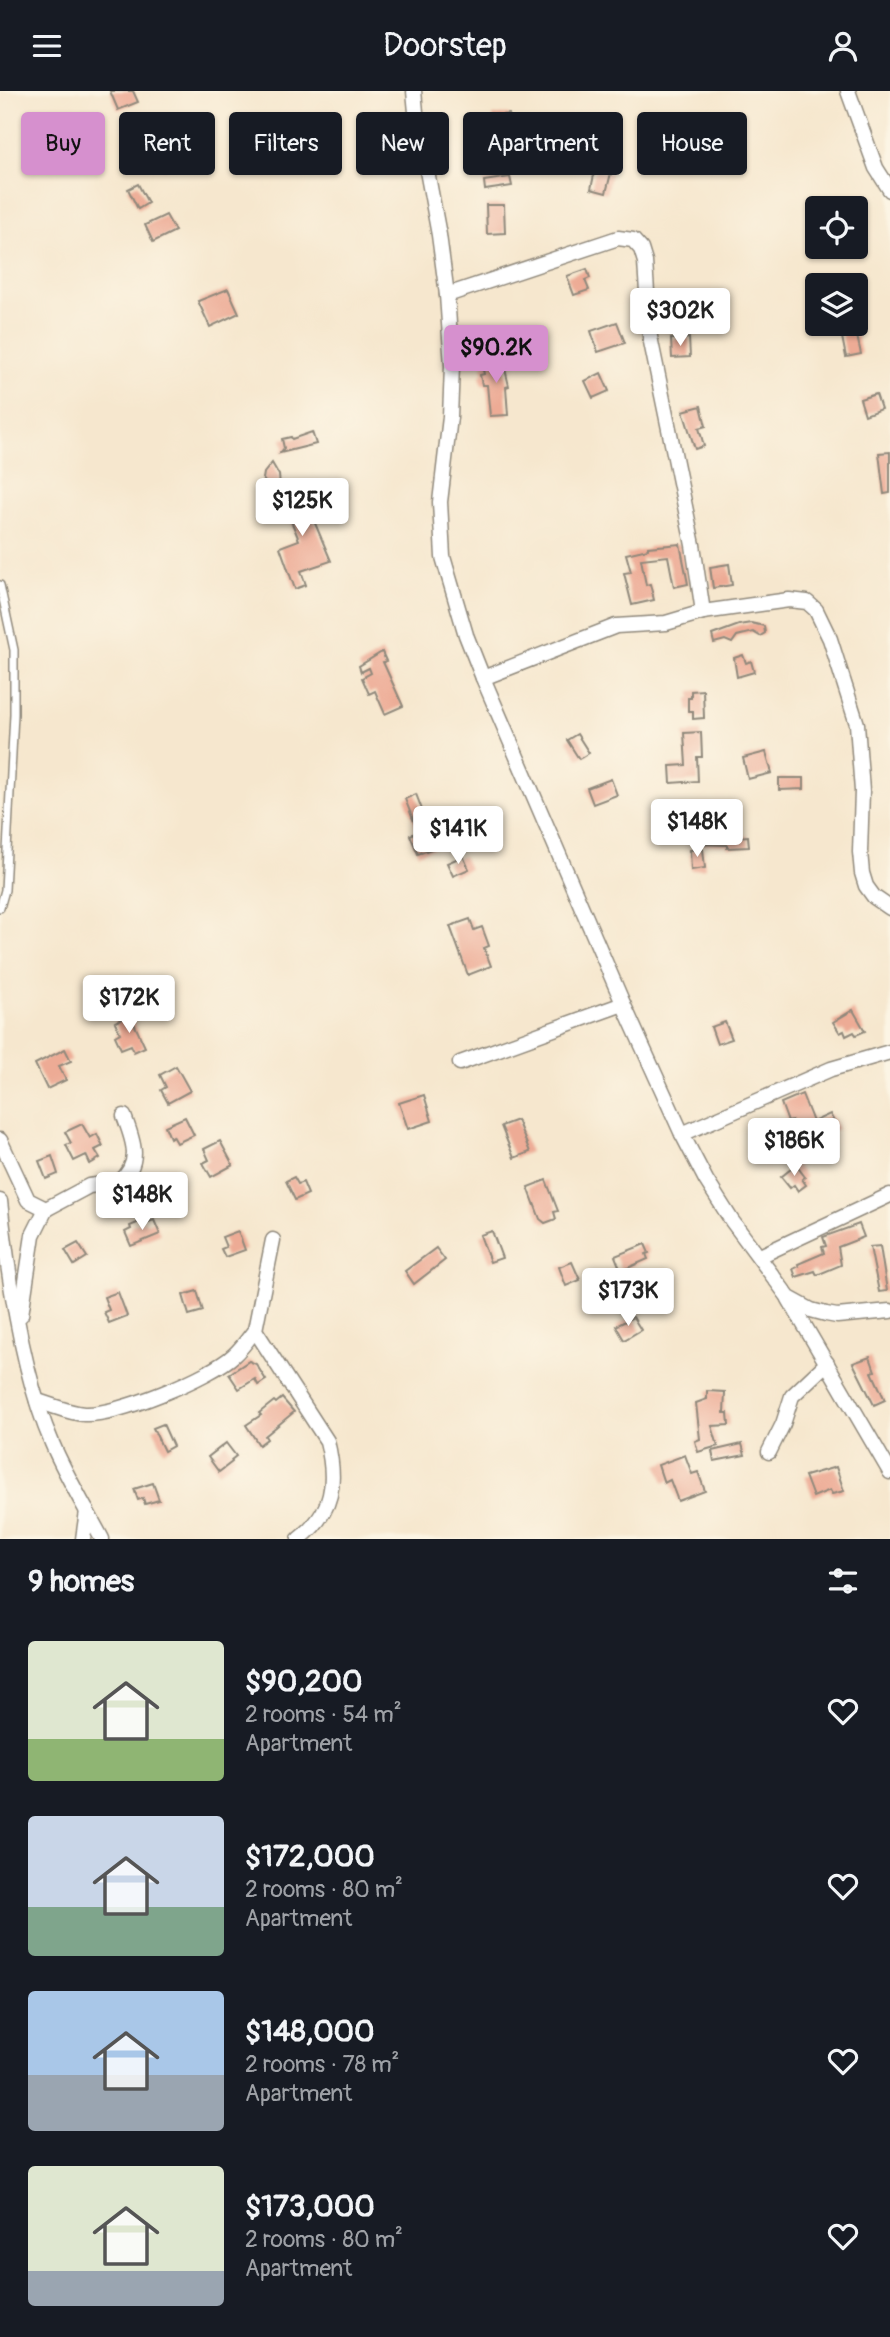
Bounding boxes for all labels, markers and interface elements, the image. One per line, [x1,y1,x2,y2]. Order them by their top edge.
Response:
text: Doorstep [383,26,507,66]
icon: menu [28,27,66,65]
icon: person [824,27,862,65]
chip: Buy [21,112,105,175]
chip: Rent [119,112,215,175]
chip: Filters [229,112,342,175]
chip: New [356,112,449,175]
chip: Apartment [463,112,623,175]
chip: House [637,112,747,175]
map controls [805,196,868,336]
button: locate [805,196,868,259]
button: layers [805,273,868,336]
pin: $302K [631,289,729,348]
text: $302K [646,296,714,325]
pin: $90.2K [439,325,553,385]
text: $90.2K [460,333,532,362]
pin: $125K [253,479,351,538]
text: $125K [272,486,332,515]
pin: $148K [648,799,746,859]
pin: $141K [409,807,507,866]
text: $148K [667,807,727,836]
text: $141K [429,814,487,843]
pin: $172K [80,975,178,1035]
text: $172K [99,983,159,1012]
pin: $186K [745,1119,843,1178]
text: $186K [764,1126,824,1155]
pin: $148K [93,1173,191,1232]
text: $148K [112,1180,172,1209]
pin: $173K [579,1269,677,1328]
text: $173K [598,1276,658,1305]
icon: filters [824,1562,862,1600]
text: 9 homes [28,1563,134,1600]
text: $90,200 [245,1663,363,1700]
icon: home [84,1669,168,1753]
icon: heart [824,1692,862,1730]
text: 2 rooms · 54 m² [245,1700,402,1729]
text: Apartment [245,1729,352,1758]
text: $172,000 [245,1838,375,1875]
icon: home [84,1844,168,1928]
icon: heart [824,1867,862,1905]
text: 2 rooms · 80 m² [245,1875,403,1904]
text: Apartment [245,1904,352,1933]
text: $148,000 [245,2013,375,2050]
icon: home [84,2019,168,2103]
icon: heart [824,2042,862,2080]
text: 2 rooms · 78 m² [245,2050,399,2079]
text: Apartment [245,2079,352,2108]
text: $173,000 [245,2188,375,2225]
icon: home [84,2194,168,2278]
icon: heart [824,2217,862,2255]
text: 2 rooms · 80 m² [245,2225,403,2254]
text: Apartment [245,2254,352,2283]

